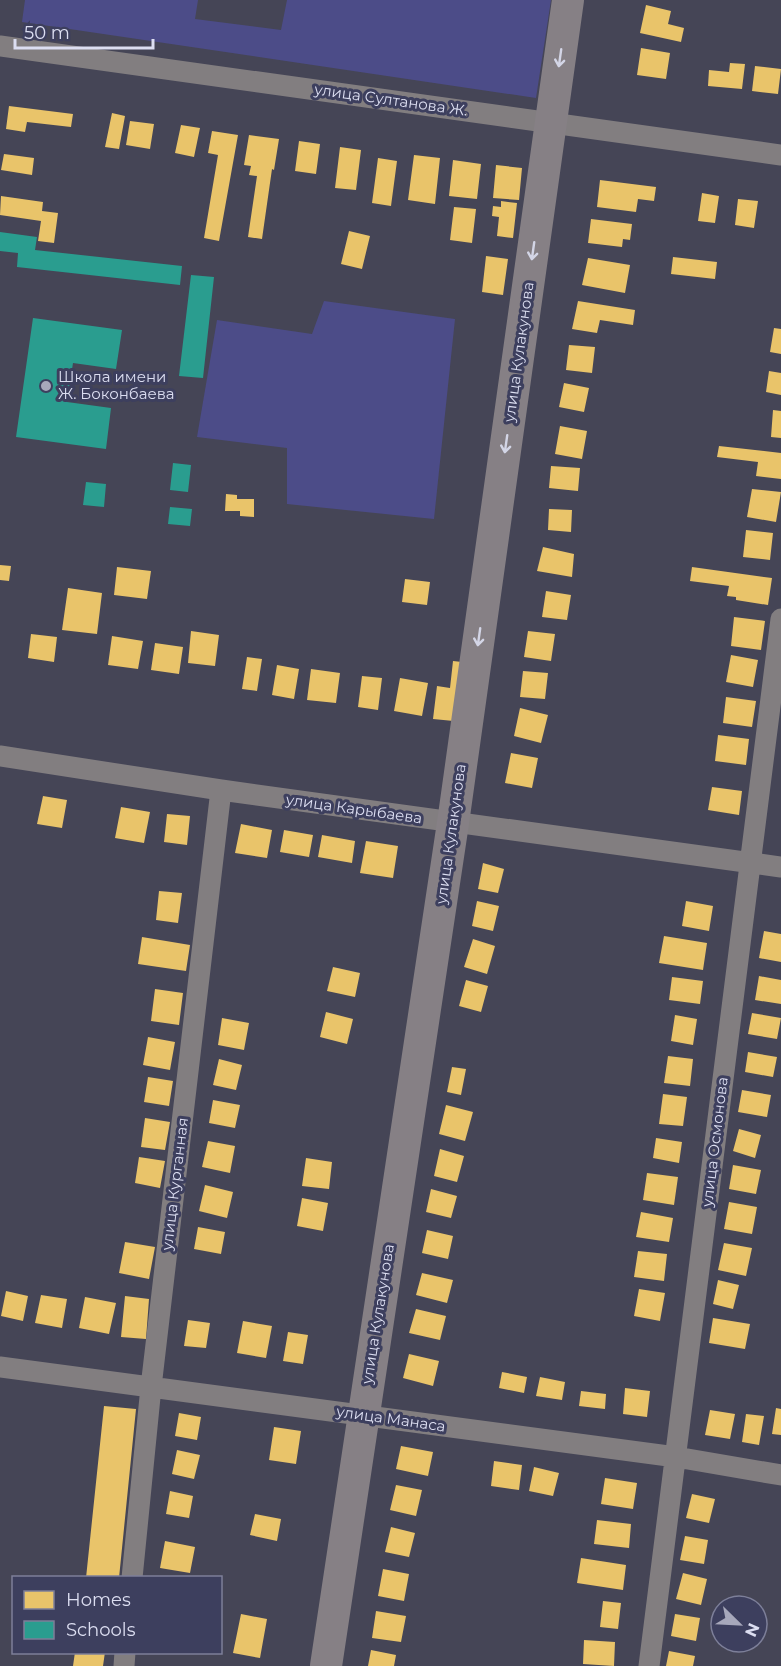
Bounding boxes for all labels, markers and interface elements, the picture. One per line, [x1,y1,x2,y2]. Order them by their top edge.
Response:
scale bar [15,12,153,50]
text: 50 m [24,22,70,44]
one-way arrow [554,48,565,67]
street label: улица Султанова Ж. [312,79,469,120]
one-way arrow [527,241,538,260]
street label: улица Кулакунова [499,281,538,424]
place label: Школа имени Ж. Боконбаева [58,367,175,403]
marker: Школа имени Ж. Боконбаева [39,379,53,393]
one-way arrow [500,434,511,454]
one-way arrow [474,627,485,647]
street label: улица Кулакунова [431,763,470,906]
street label: улица Карыбаева [284,789,424,827]
street label: улица Осмонова [697,1076,732,1209]
street label: улица Курганная [157,1117,192,1252]
street label: улица Кулакунова [357,1243,398,1386]
street label: улица Манаса [334,1401,447,1436]
legend [12,1576,222,1654]
text: Homes [66,1589,131,1611]
north arrow [709,1594,769,1654]
text: Schools [66,1619,136,1641]
text: N [741,1620,764,1640]

